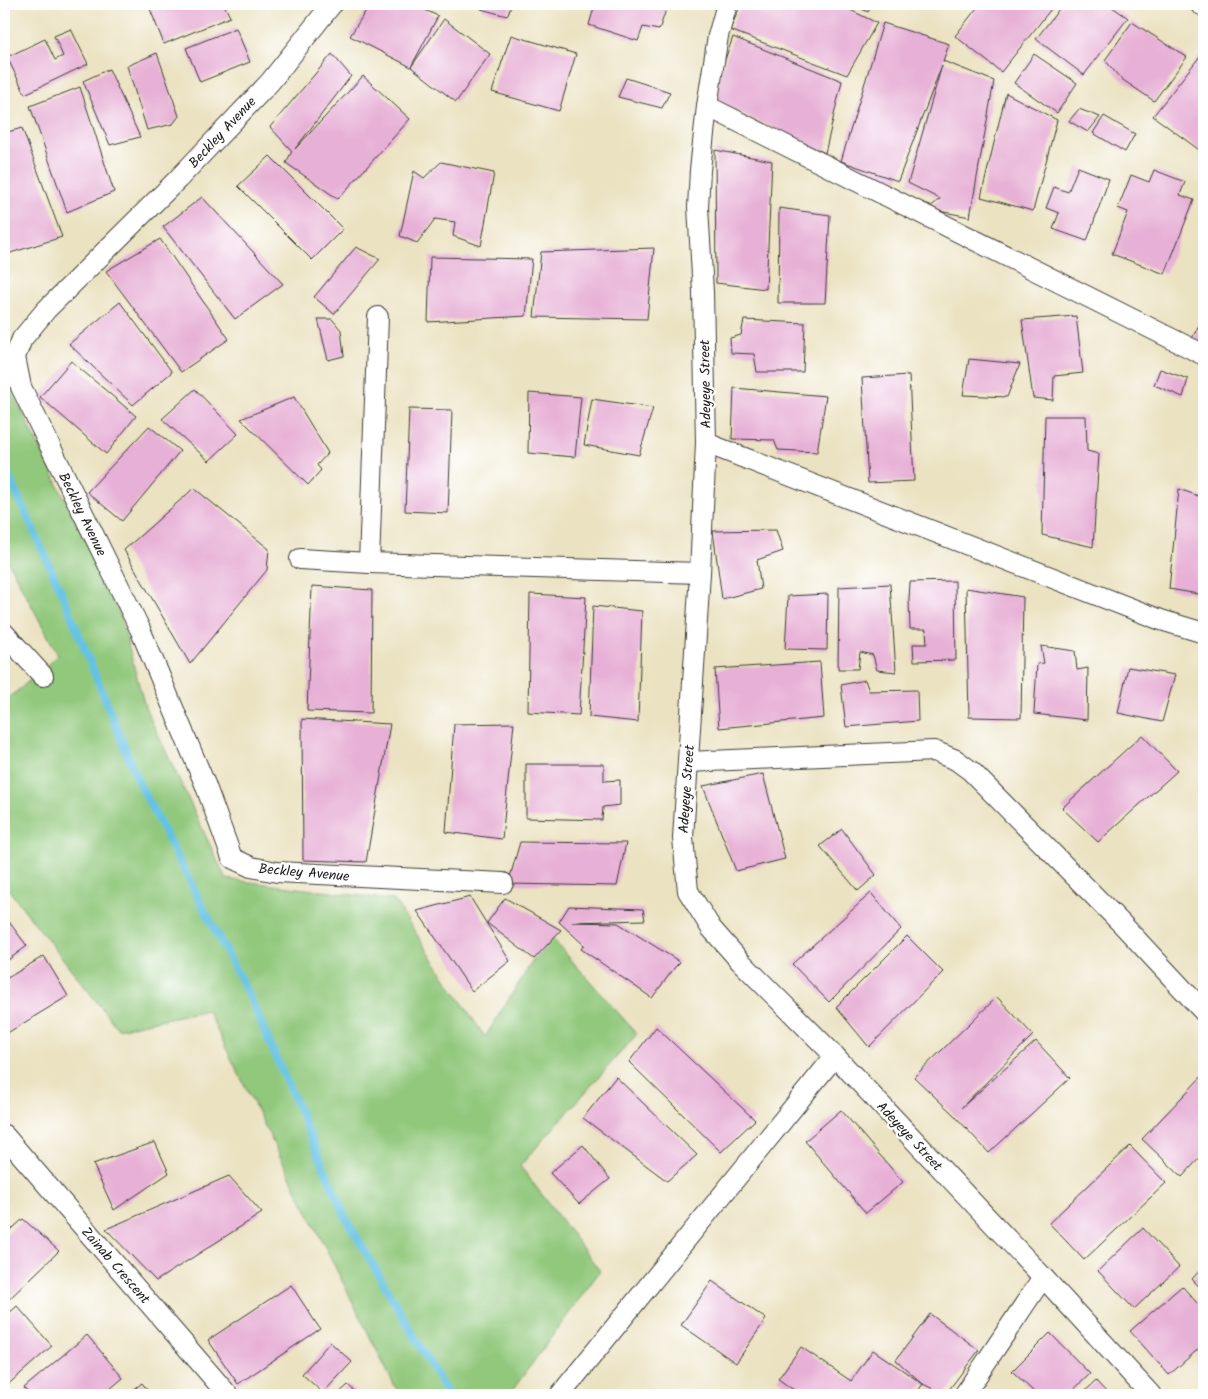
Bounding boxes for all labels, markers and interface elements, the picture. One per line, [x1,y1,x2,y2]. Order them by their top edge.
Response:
street label: Beckley Avenue [184,91,262,174]
street label: Adeyeye Street [694,339,718,428]
street label: Beckley Avenue [52,469,112,561]
street label: Adeyeye Street [673,744,701,834]
street label: Beckley Avenue [258,858,351,888]
street label: Adeyeye Street [871,1097,948,1177]
street label: Zainab Crescent [75,1222,156,1310]

